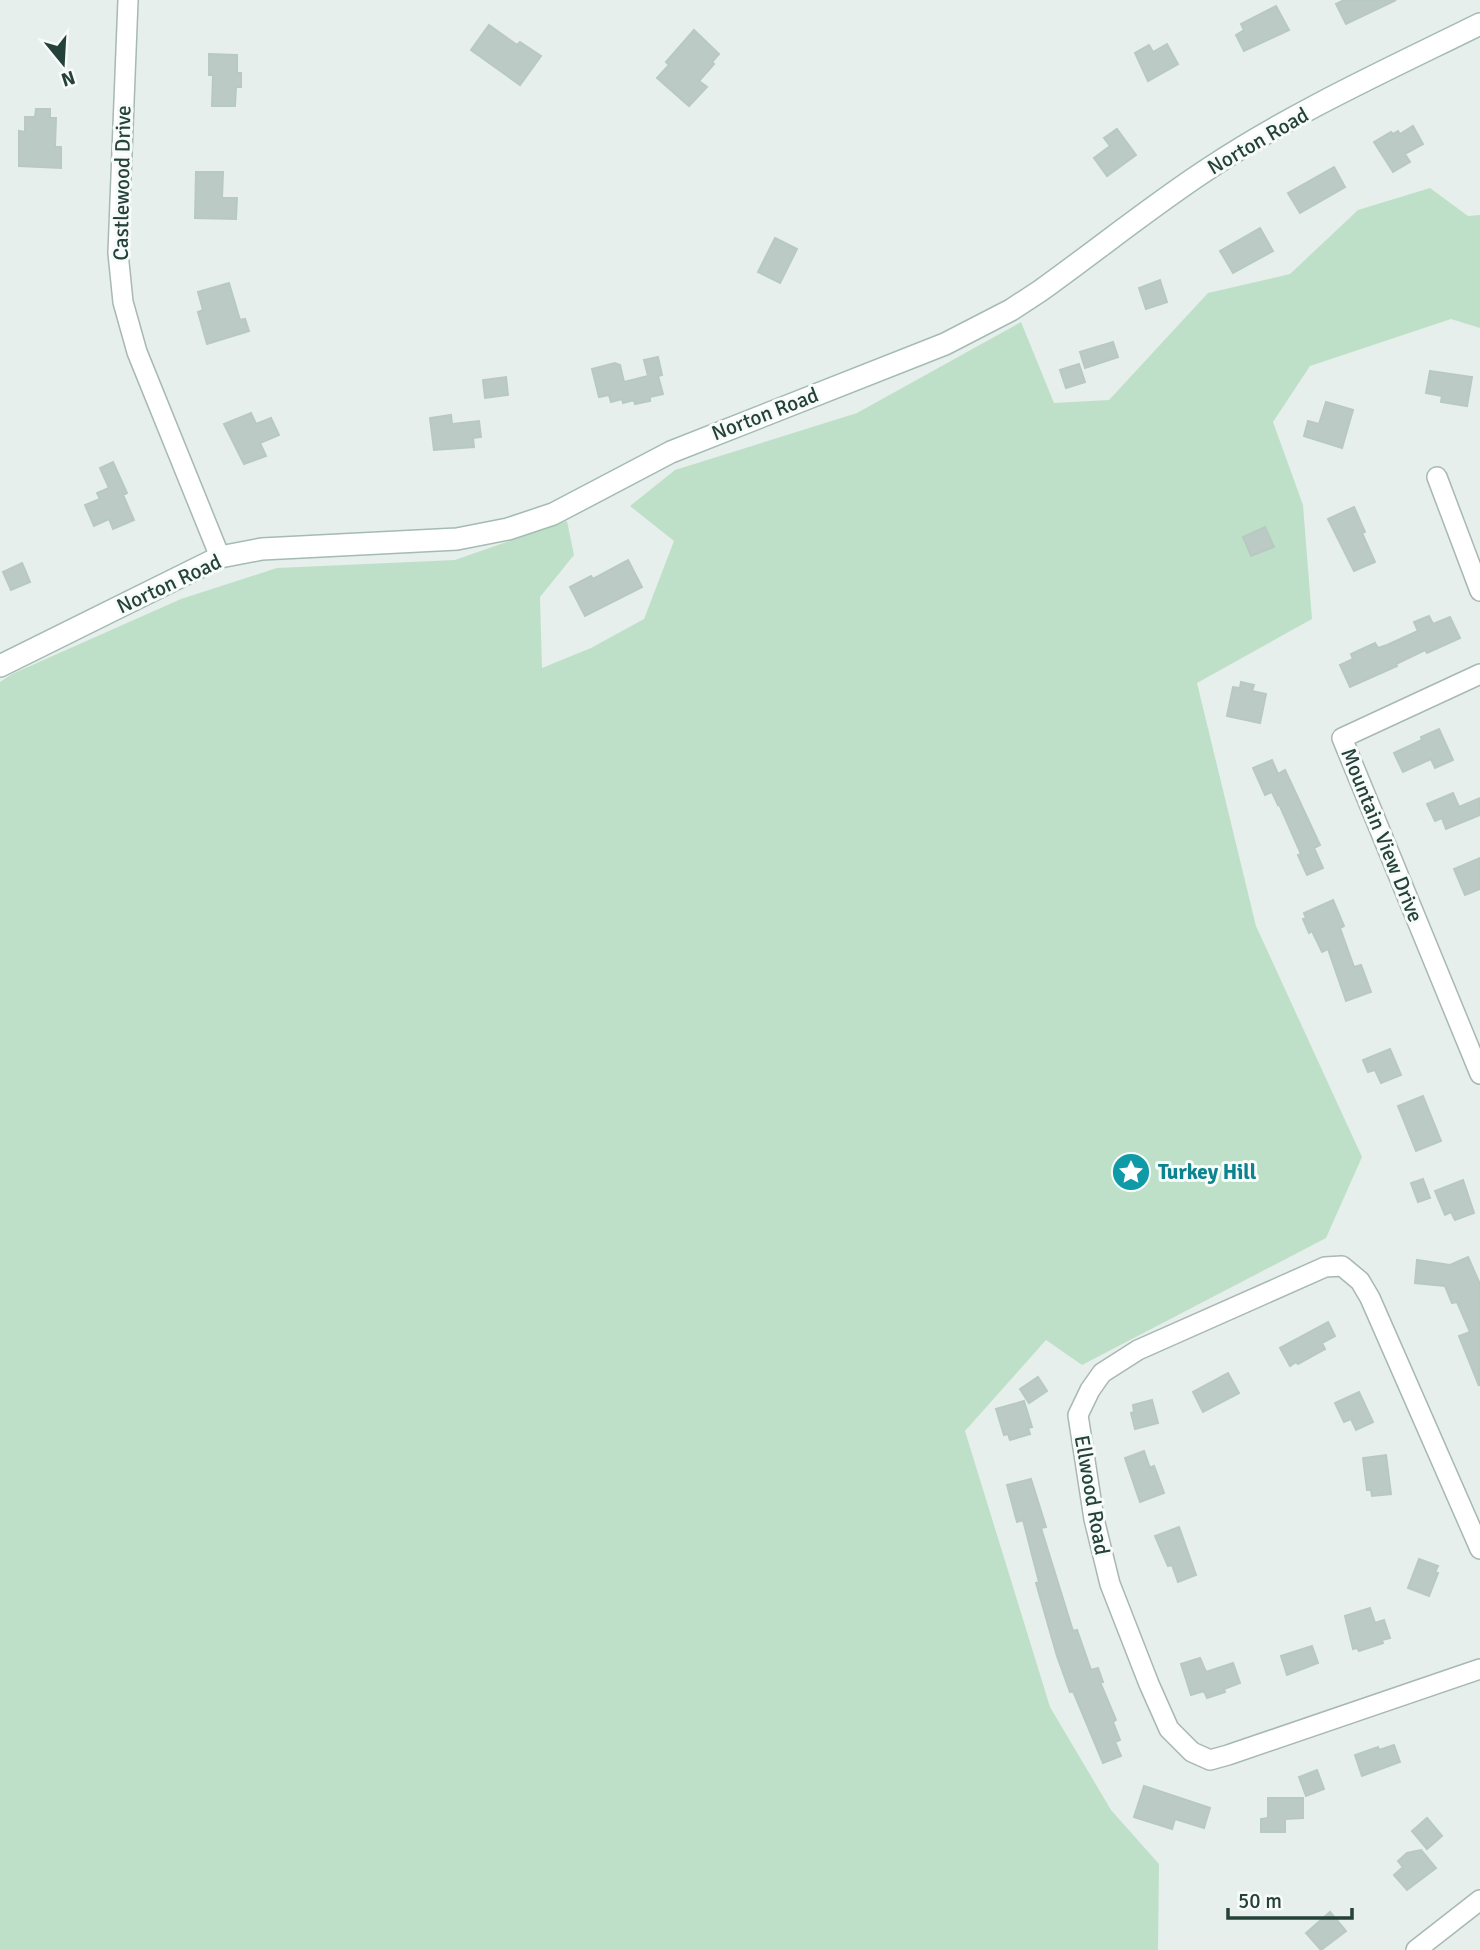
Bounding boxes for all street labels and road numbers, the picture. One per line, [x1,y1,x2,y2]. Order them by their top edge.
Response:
street label: Norton Road [1203,102,1313,180]
street label: Castlewood Drive [108,105,136,261]
street label: Norton Road [708,382,822,446]
street label: Norton Road [113,548,225,620]
street label: Mountain View Drive [1335,744,1429,926]
street label: Ellwood Road [1069,1433,1115,1557]

